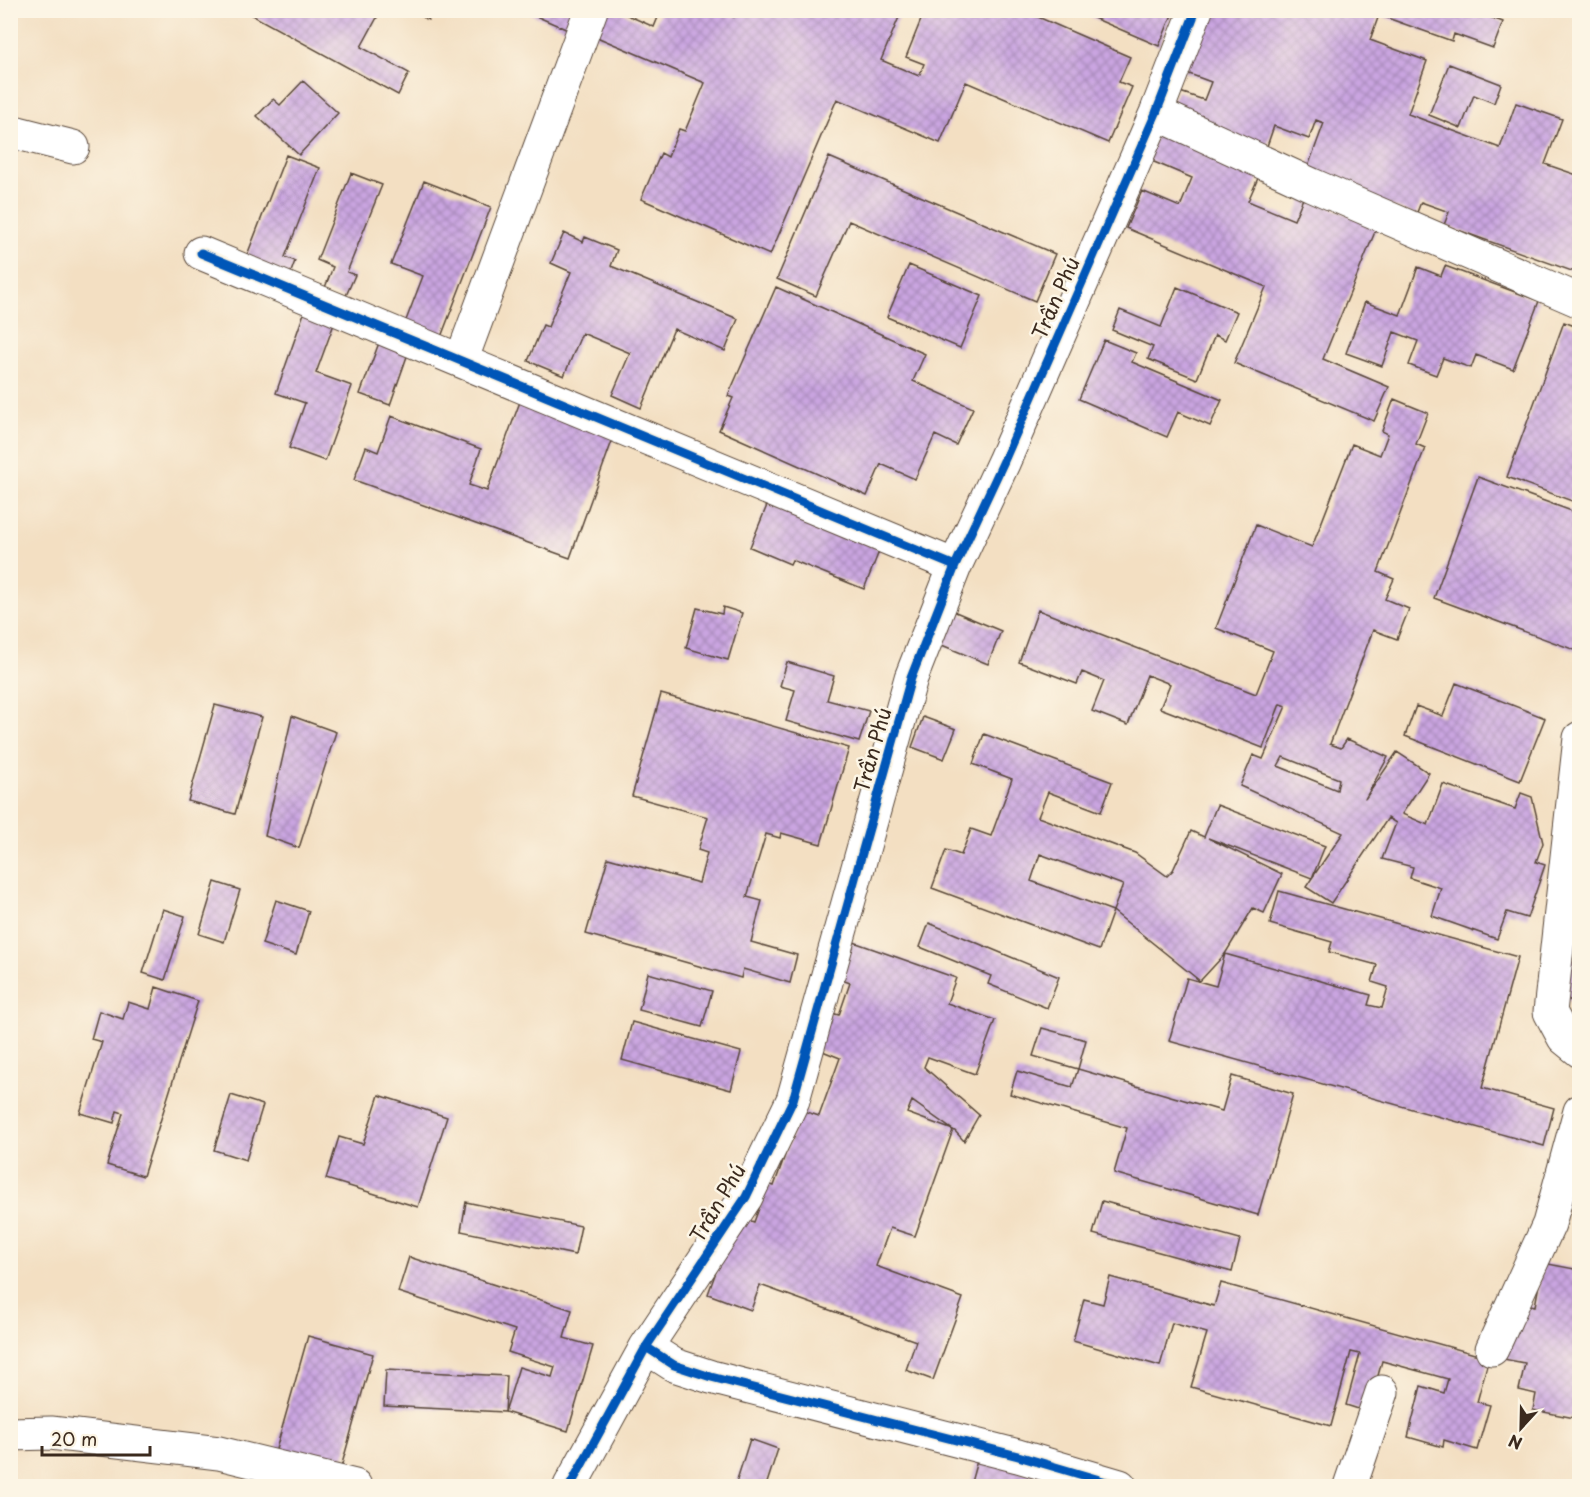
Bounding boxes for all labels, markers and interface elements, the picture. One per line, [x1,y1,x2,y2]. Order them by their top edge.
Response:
street label: Trần Phú [1024,252,1087,344]
street label: Trần Phú [846,704,898,796]
street label: Trần Phú [682,1157,752,1248]
north arrow [1491,1398,1551,1458]
scale bar [42,1419,150,1457]
text: 20 m [51,1425,97,1452]
text: N [1505,1429,1525,1456]

